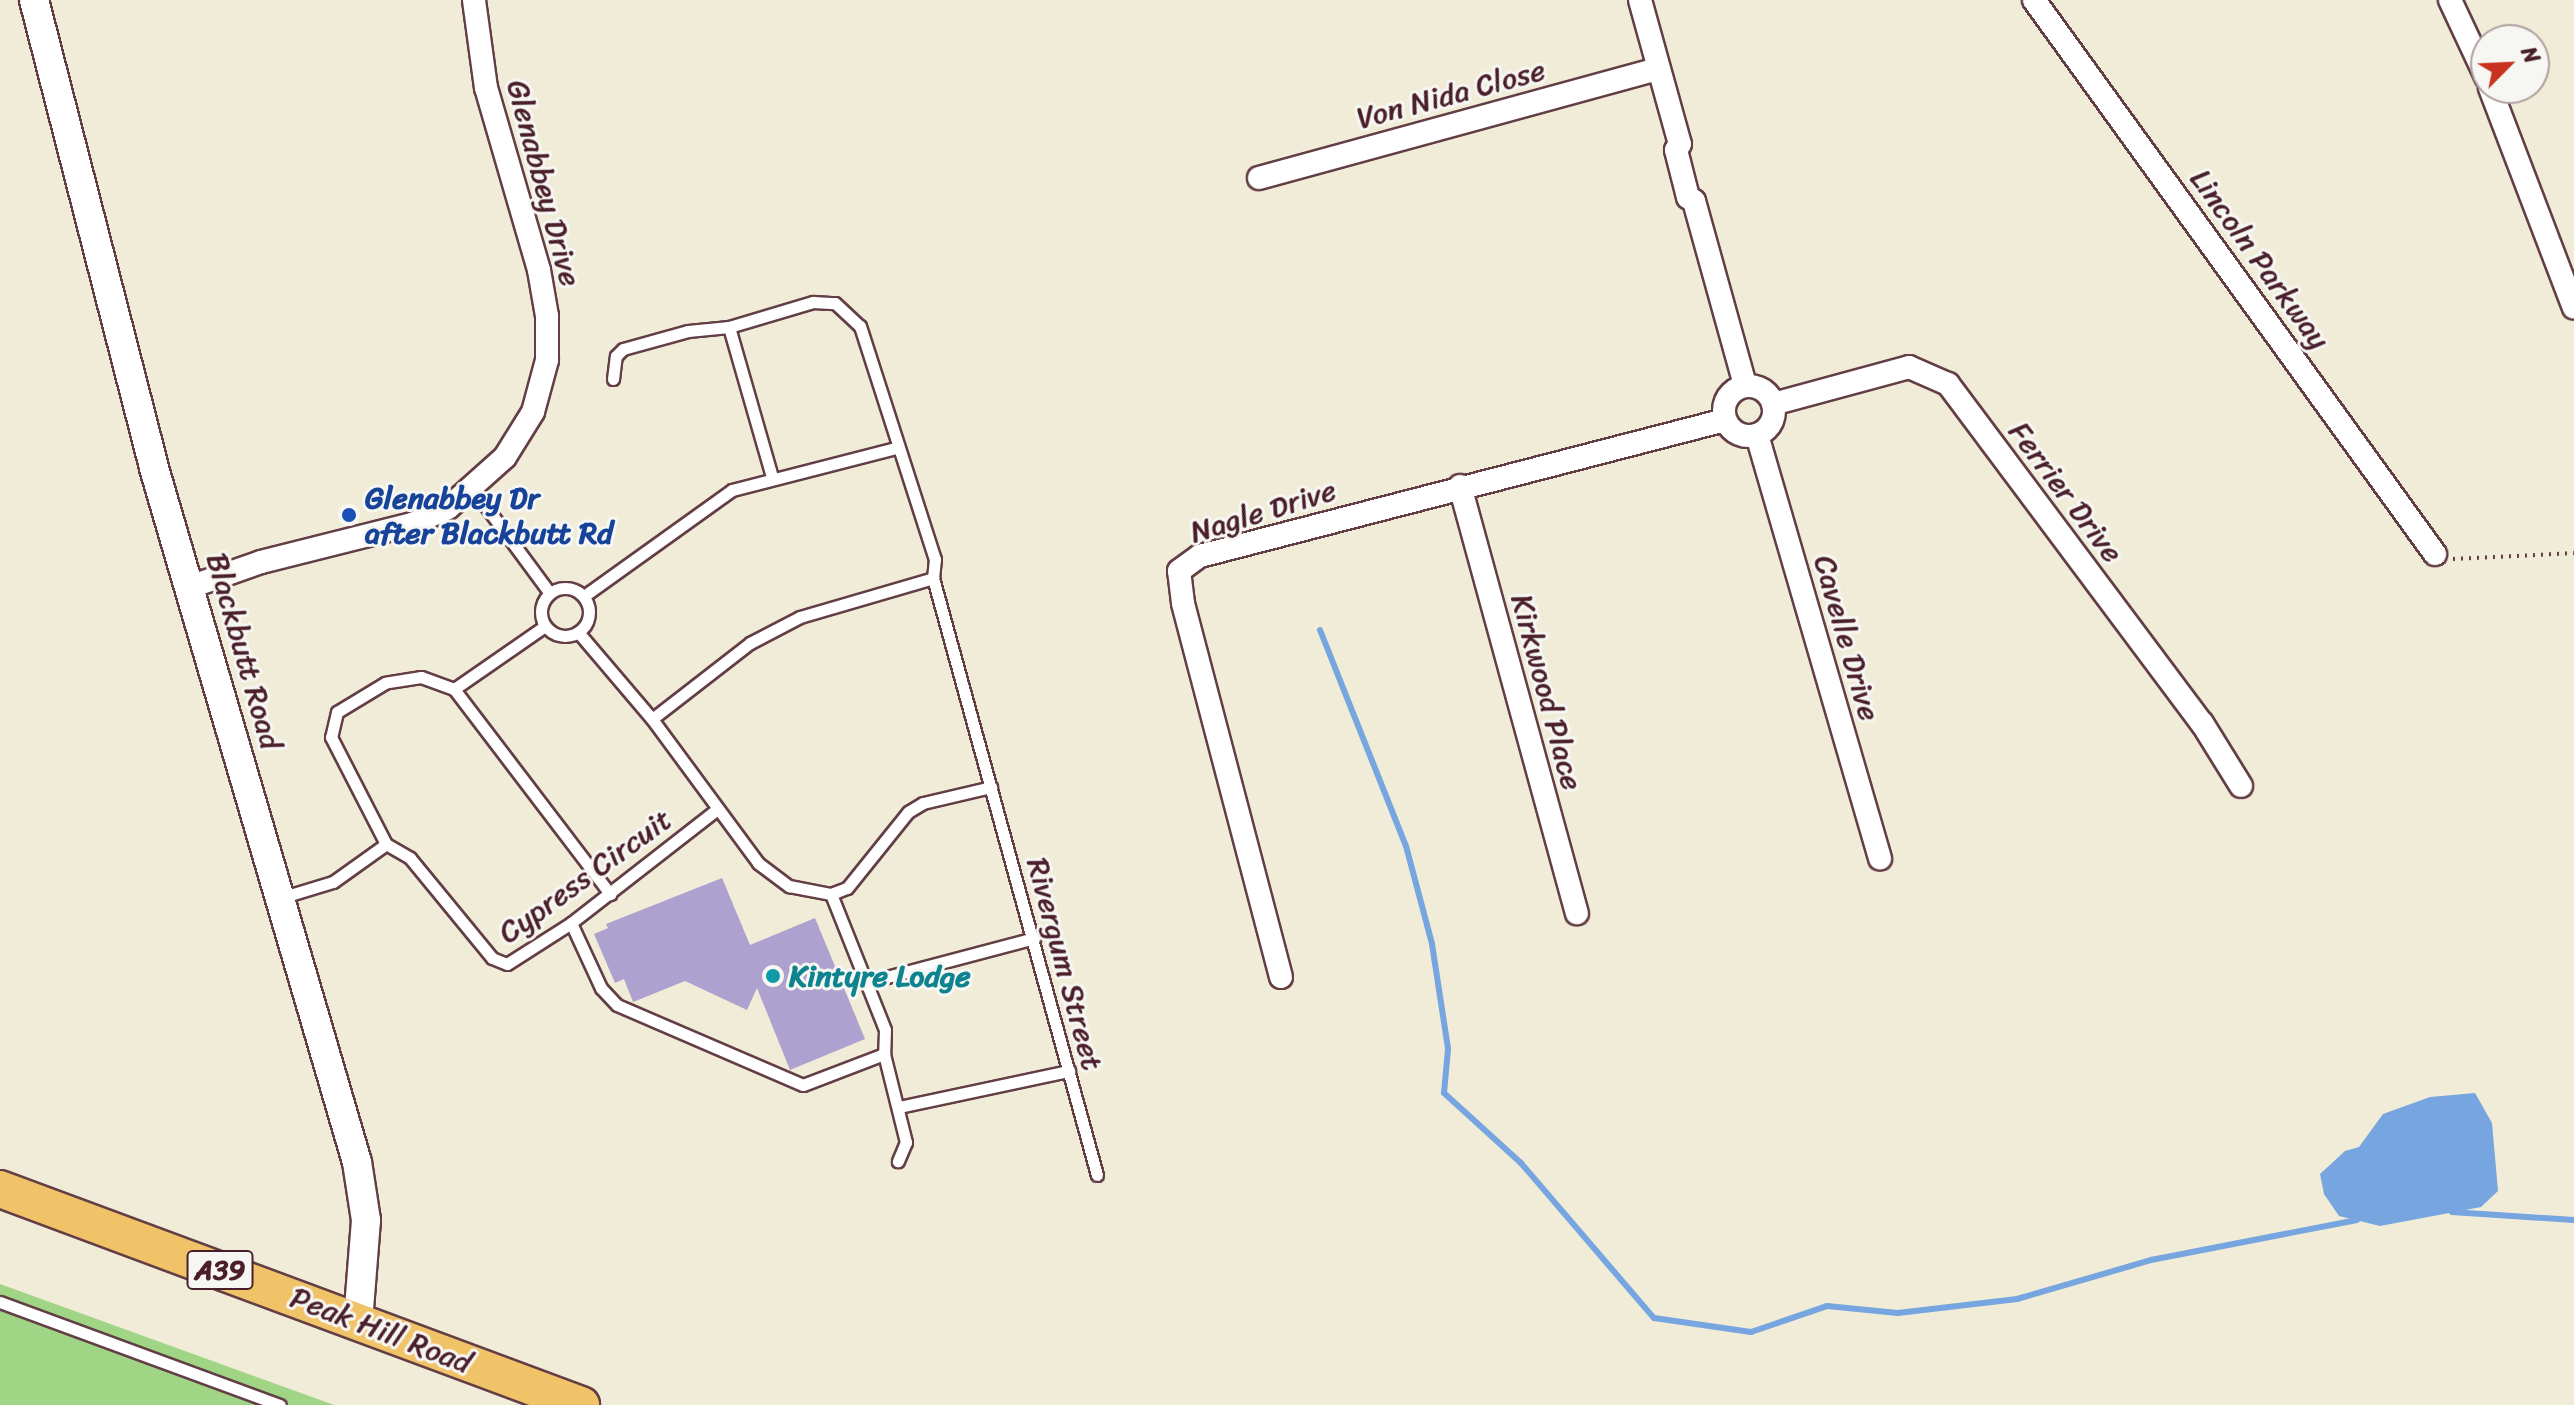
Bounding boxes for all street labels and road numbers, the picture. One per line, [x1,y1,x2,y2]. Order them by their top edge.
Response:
street label: Von Nida Close [1353,52,1549,136]
street label: Glenabbey Drive [499,76,589,290]
street label: Lincoln Parkway [2183,162,2337,356]
street label: Ferrier Drive [2001,414,2131,570]
street label: Nagle Drive [1186,472,1340,550]
street label: Blackbutt Road [199,549,289,753]
street label: Cavelle Drive [1806,551,1888,725]
street label: Kirkwood Place [1504,590,1590,794]
street label: Cypress Circuit [492,801,678,951]
street label: Rivergum Street [1019,854,1111,1074]
road number: A39 [186,1246,254,1294]
street label: Peak Hill Road [285,1279,477,1381]

